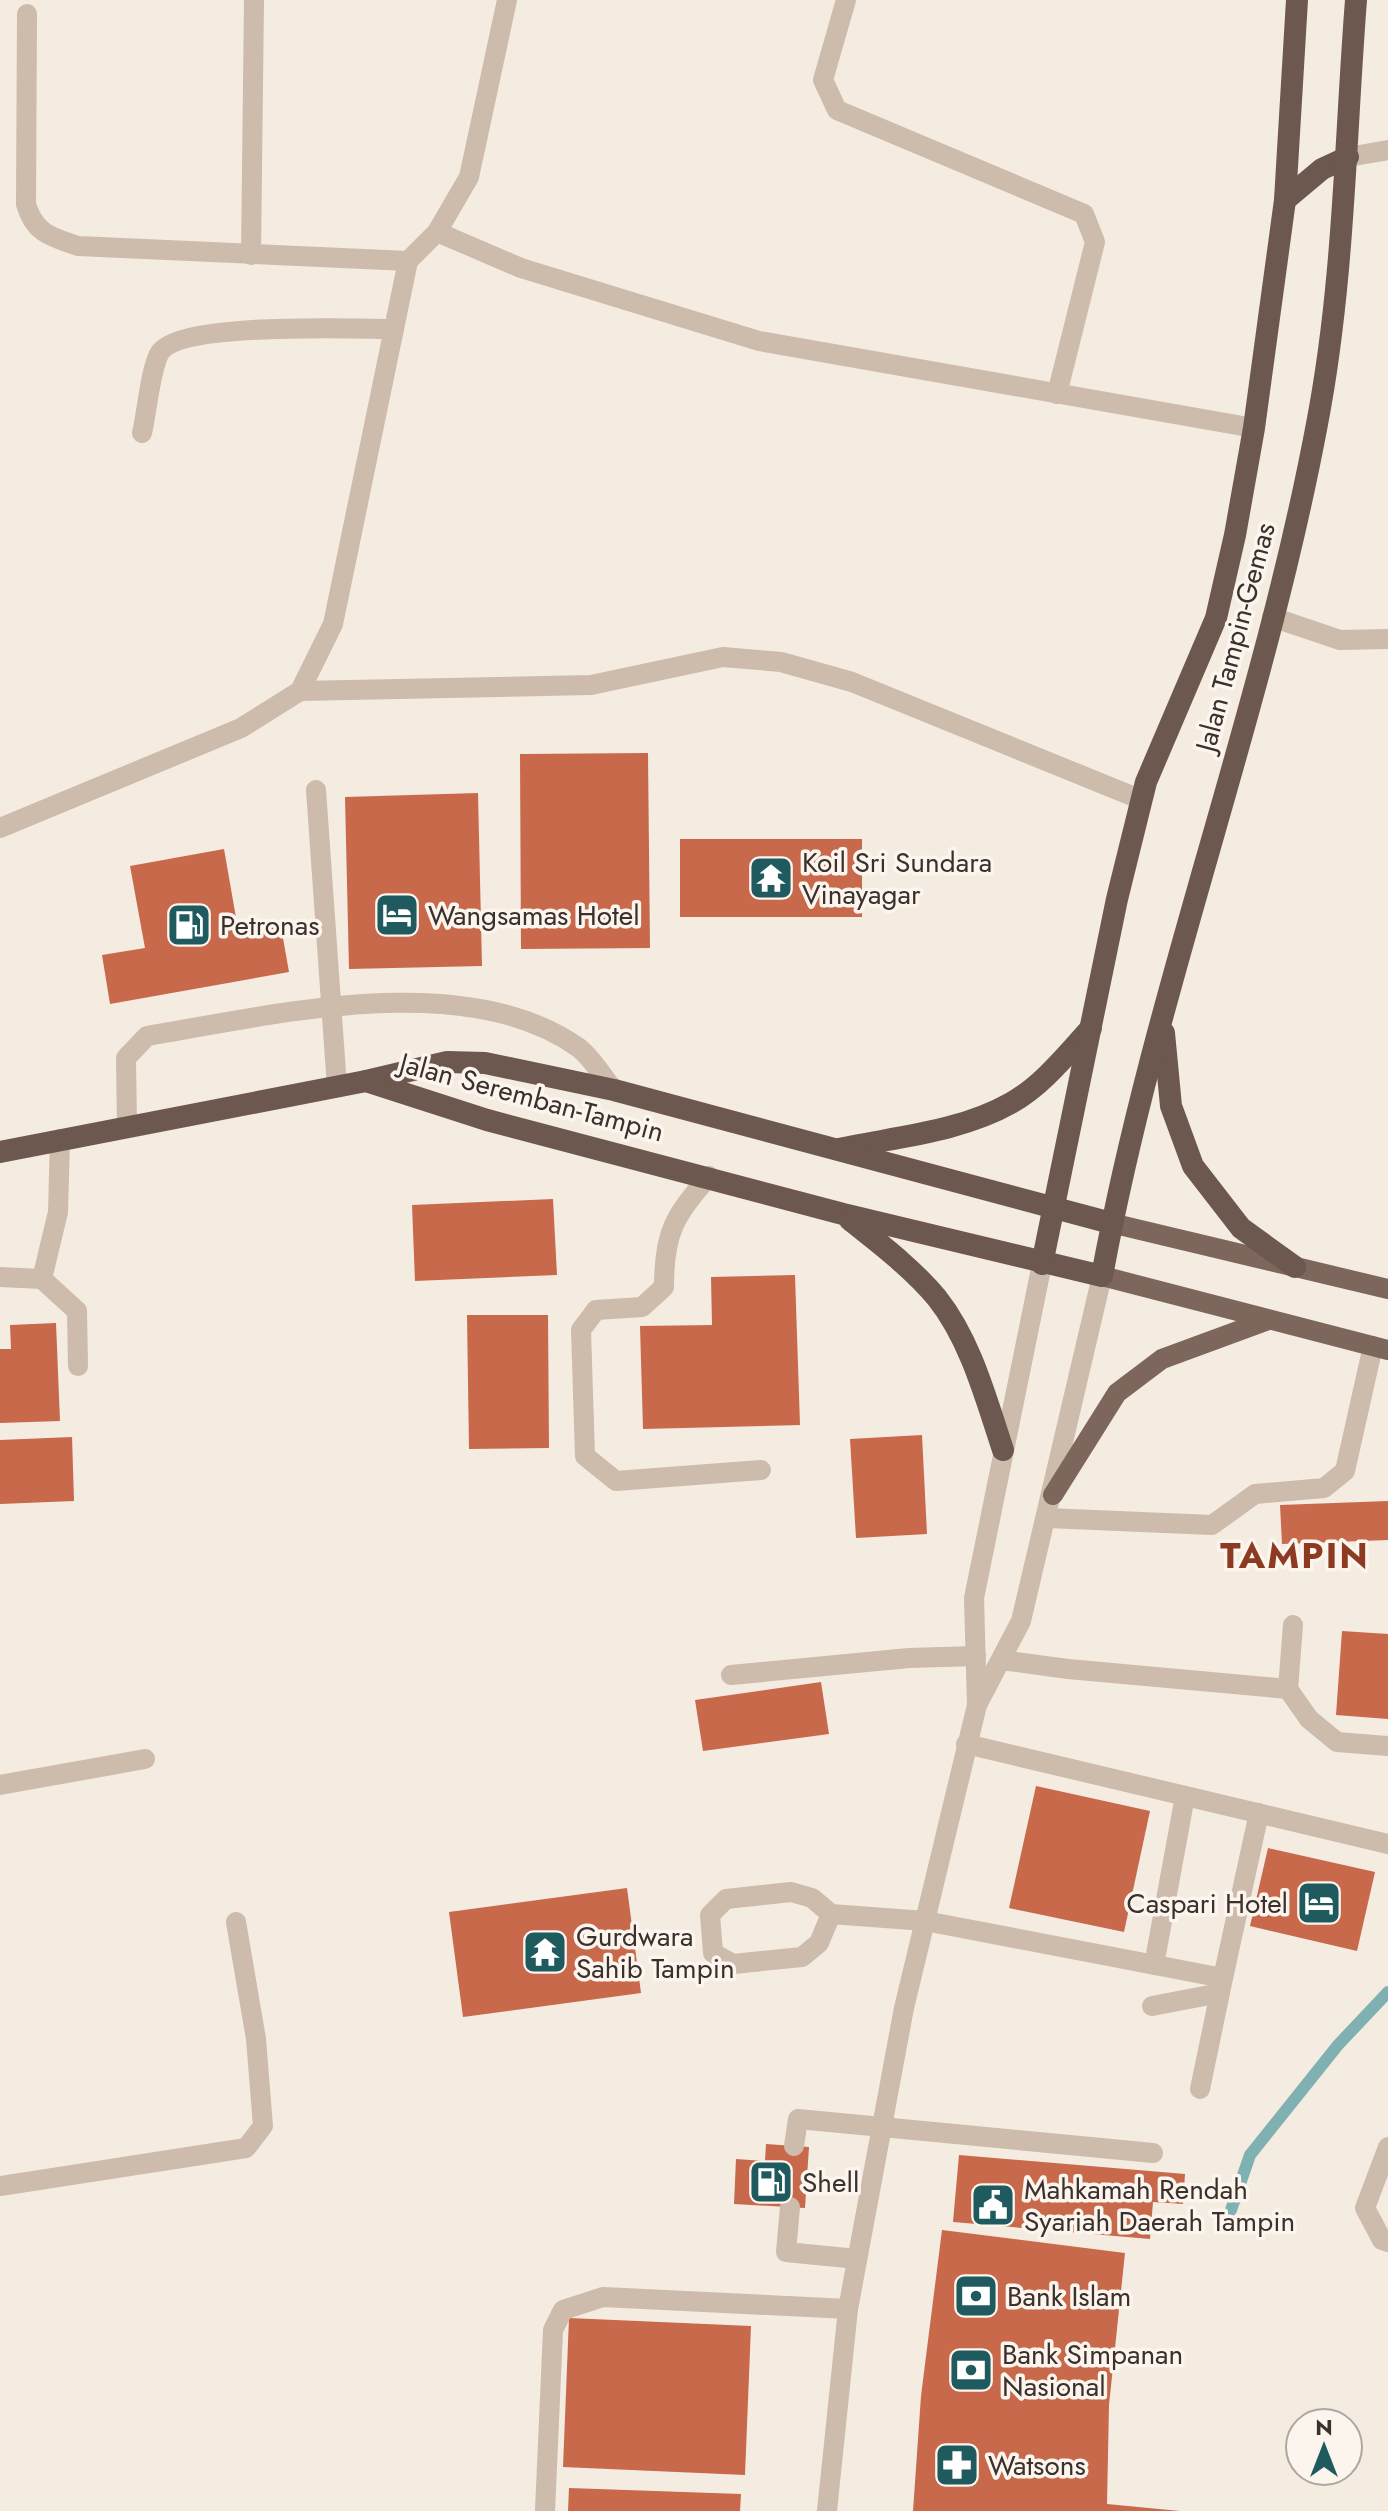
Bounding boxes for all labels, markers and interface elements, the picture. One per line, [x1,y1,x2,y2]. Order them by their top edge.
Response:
street label: Jalan Tampin-Gemas [1184,518,1286,760]
place label: Koil Sri Sundara Vinayagar [802,842,992,915]
temple icon: Koil Sri Sundara Vinayagar [747,854,795,902]
hotel icon: Wangsamas Hotel [373,891,421,939]
place label: Wangsamas Hotel [428,895,640,936]
fuel station icon: Petronas [165,901,213,949]
place label: Petronas [220,905,320,946]
street label: Jalan Seremban-Tampin [391,1041,668,1152]
district label: TAMPIN [1220,1529,1370,1581]
hotel icon: Caspari Hotel [1295,1879,1343,1927]
place label: Caspari Hotel [1126,1883,1288,1924]
place label: Gurdwara Sahib Tampin [576,1916,735,1989]
temple icon: Gurdwara Sahib Tampin [521,1928,569,1976]
fuel station icon: Shell [747,2158,795,2206]
place label: Shell [802,2162,859,2203]
place label: Mahkamah Rendah Syariah Daerah Tampin [1024,2169,1295,2242]
public building icon: Mahkamah Rendah Syariah Daerah Tampin [969,2181,1017,2229]
bank icon: Bank Islam [952,2272,1000,2320]
place label: Bank Islam [1007,2276,1131,2317]
place label: Bank Simpanan Nasional [1002,2334,1183,2407]
bank icon: Bank Simpanan Nasional [947,2346,995,2394]
north arrow [1284,2407,1364,2487]
text: N [1315,2411,1333,2443]
pharmacy icon: Watsons [933,2441,981,2489]
place label: Watsons [988,2445,1086,2486]

